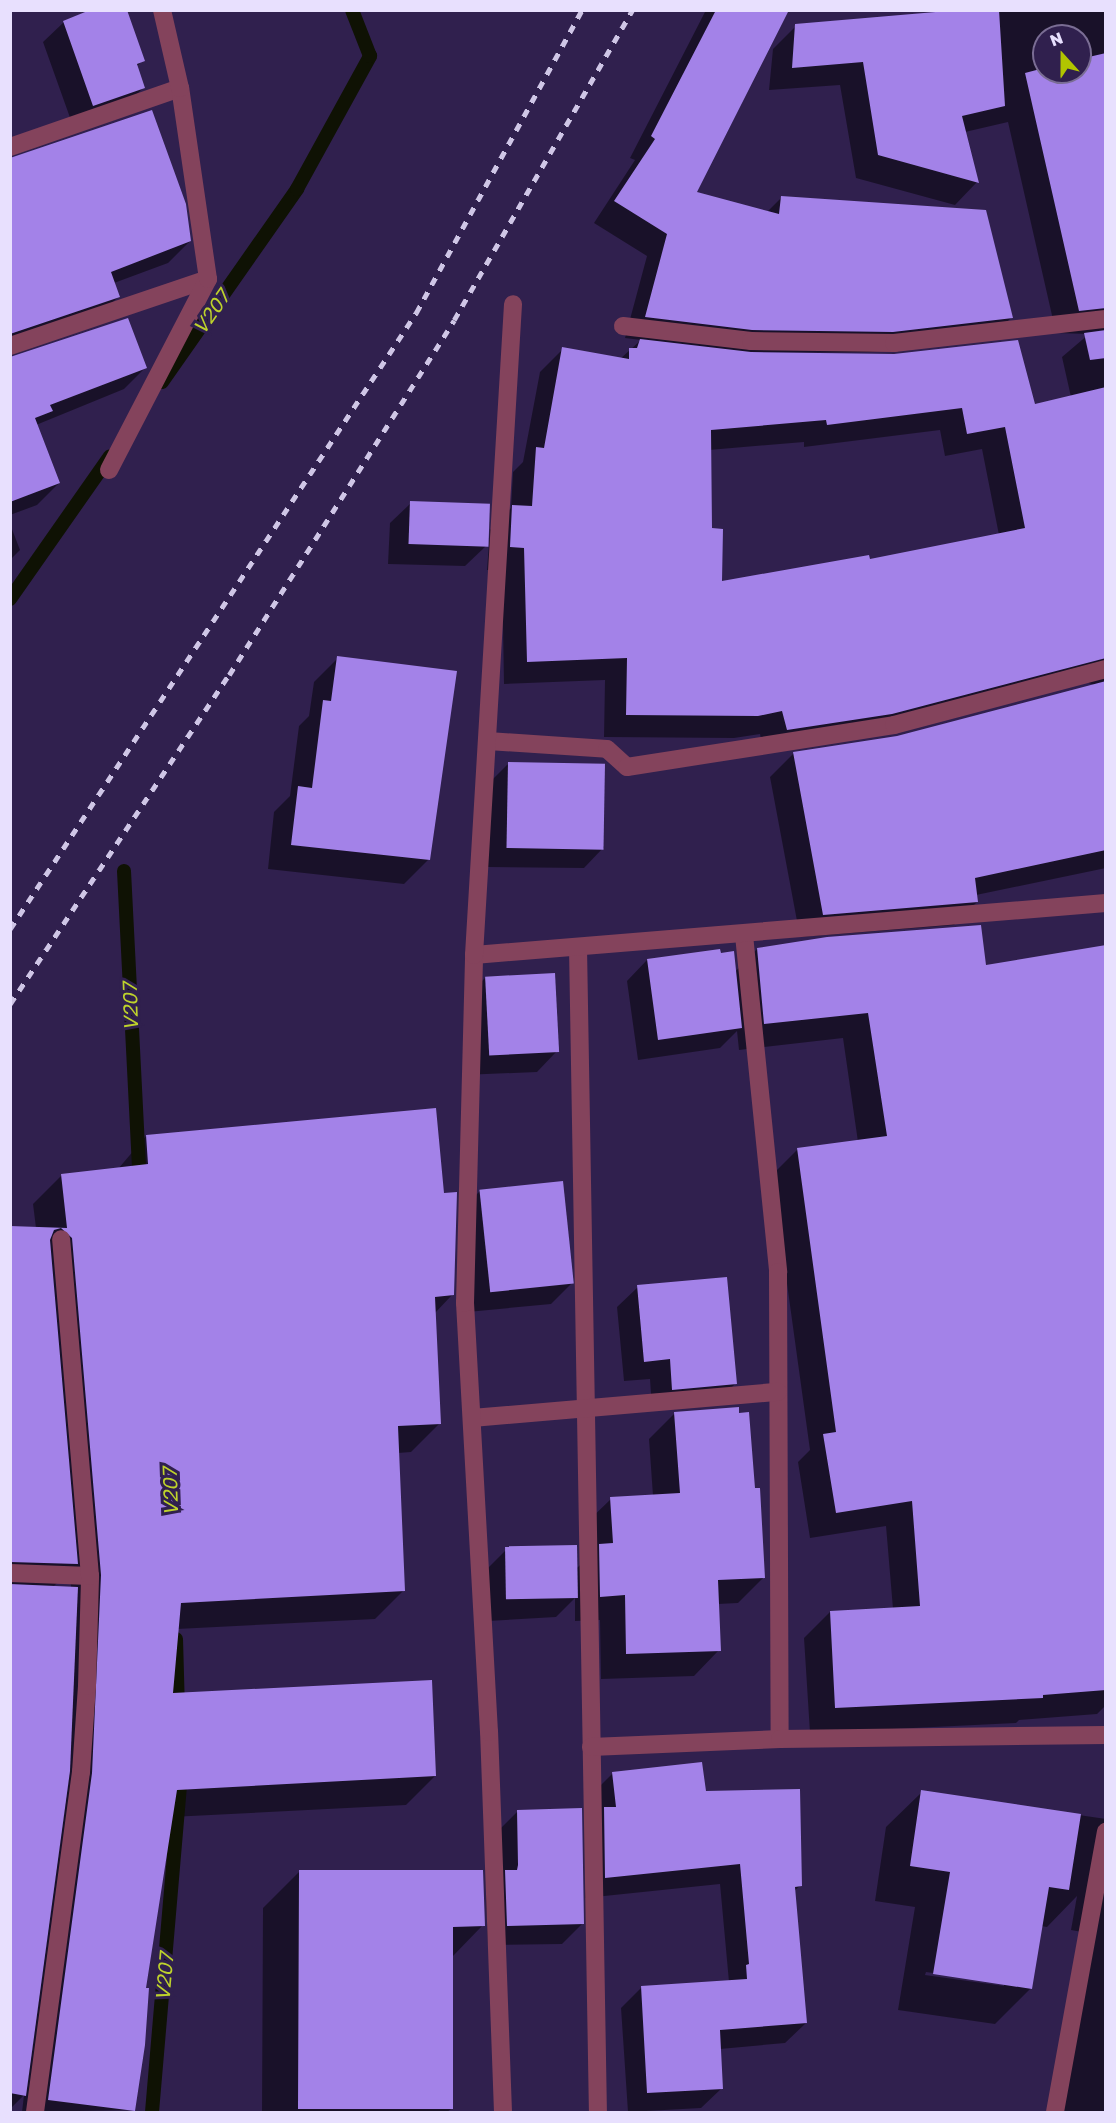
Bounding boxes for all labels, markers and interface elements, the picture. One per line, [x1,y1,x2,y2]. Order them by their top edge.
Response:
north arrow [1032,24,1092,84]
text: N [1047,28,1066,51]
water label: V207 [187,285,235,339]
water label: V207 [117,983,143,1031]
water label: V207 [157,1468,183,1516]
water label: V207 [150,1952,178,2002]

